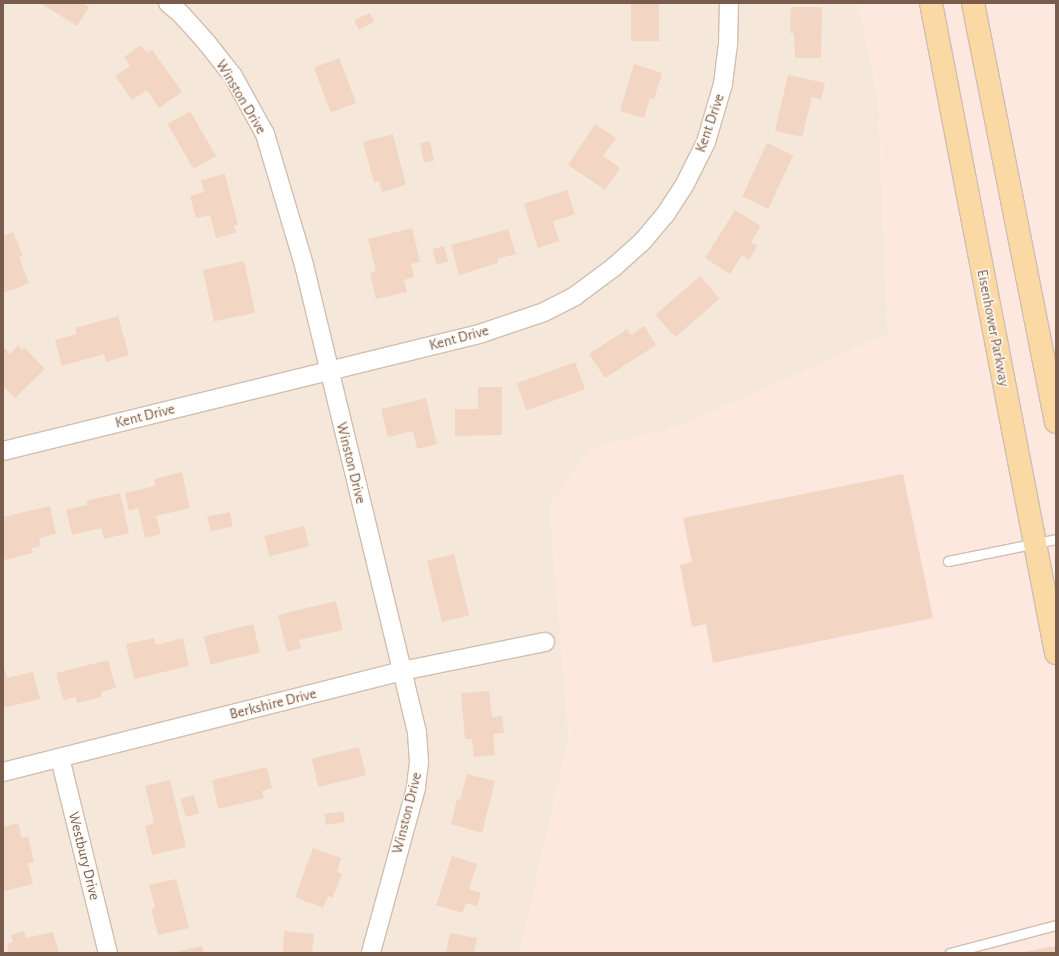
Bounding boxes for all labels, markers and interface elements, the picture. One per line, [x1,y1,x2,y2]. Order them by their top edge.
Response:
street label: Winston Drive [212,57,270,137]
street label: Kent Drive [692,91,728,155]
street label: Eisenhower Parkway [973,268,1013,388]
street label: Kent Drive [427,321,491,355]
street label: Kent Drive [113,400,177,432]
street label: Winston Drive [332,420,370,506]
street label: Berkshire Drive [228,685,318,723]
street label: Winston Drive [388,770,426,856]
street label: Westbury Drive [64,810,104,902]

